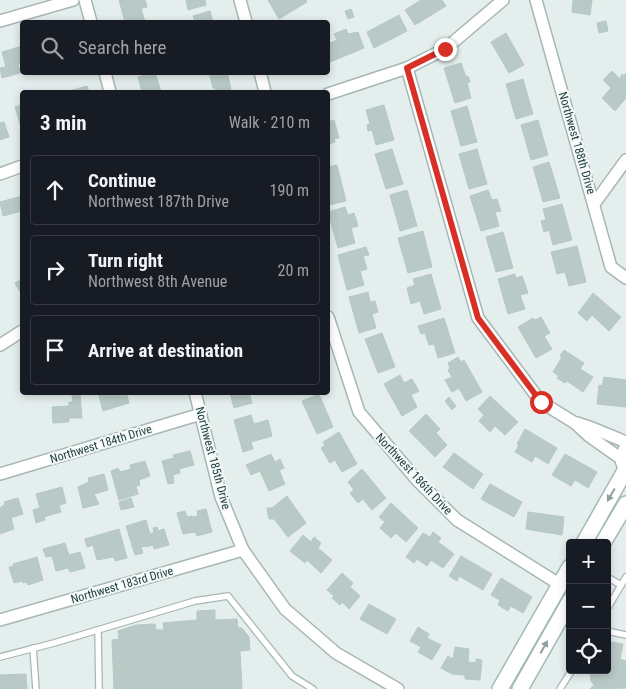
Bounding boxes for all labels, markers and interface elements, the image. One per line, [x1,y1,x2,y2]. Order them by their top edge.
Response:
search box [20,20,330,75]
icon: search [38,34,66,62]
text: Search here [78,36,166,59]
route end [434,38,457,61]
street label: Northwest 188th Drive [556,90,598,196]
text: 3 min [40,111,87,135]
text: Walk · 210 m [229,113,310,132]
text: Continue [88,169,156,192]
icon: ahead [41,176,69,204]
text: 190 m [270,181,309,200]
text: Northwest 187th Drive [88,192,229,211]
text: Turn right [88,249,163,272]
icon: right [41,256,69,284]
text: 20 m [277,261,309,280]
text: Northwest 8th Avenue [88,272,227,291]
icon: arrive [41,336,69,364]
text: Arrive at destination [88,339,243,362]
route start [530,391,553,414]
street label: Northwest 185th Drive [193,405,234,511]
street label: Northwest 184th Drive [48,422,154,466]
street label: Northwest 186th Drive [373,431,455,518]
one-way arrow [607,487,615,502]
map controls [566,539,611,674]
button: + [566,539,611,584]
street label: Northwest 183rd Drive [69,564,175,606]
button: − [566,584,611,629]
button: locate [566,629,611,674]
one-way arrow [540,639,548,654]

